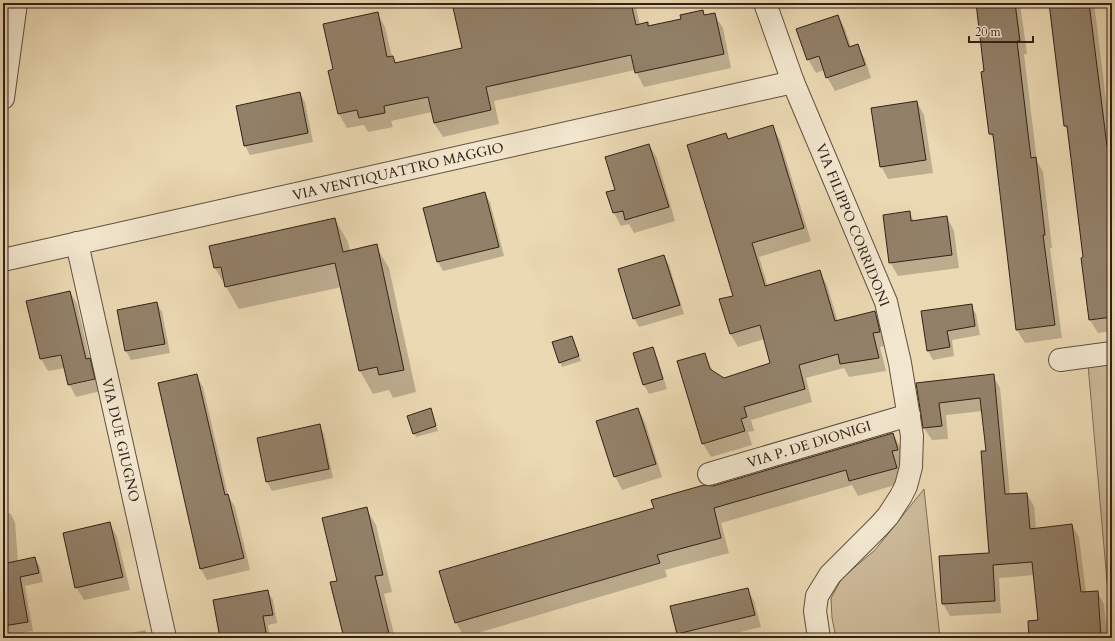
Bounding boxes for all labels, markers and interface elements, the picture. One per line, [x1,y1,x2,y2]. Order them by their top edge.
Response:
scale bar [969,18,1033,44]
text: 20 m [975,24,1002,40]
street label: VIA VENTIQUATTRO MAGGIO [291,138,506,205]
street label: VIA FILIPPO CORRIDONI [811,141,894,310]
street label: VIA DUE GIUGNO [97,376,144,504]
street label: VIA P. DE DIONIGI [745,416,874,472]

